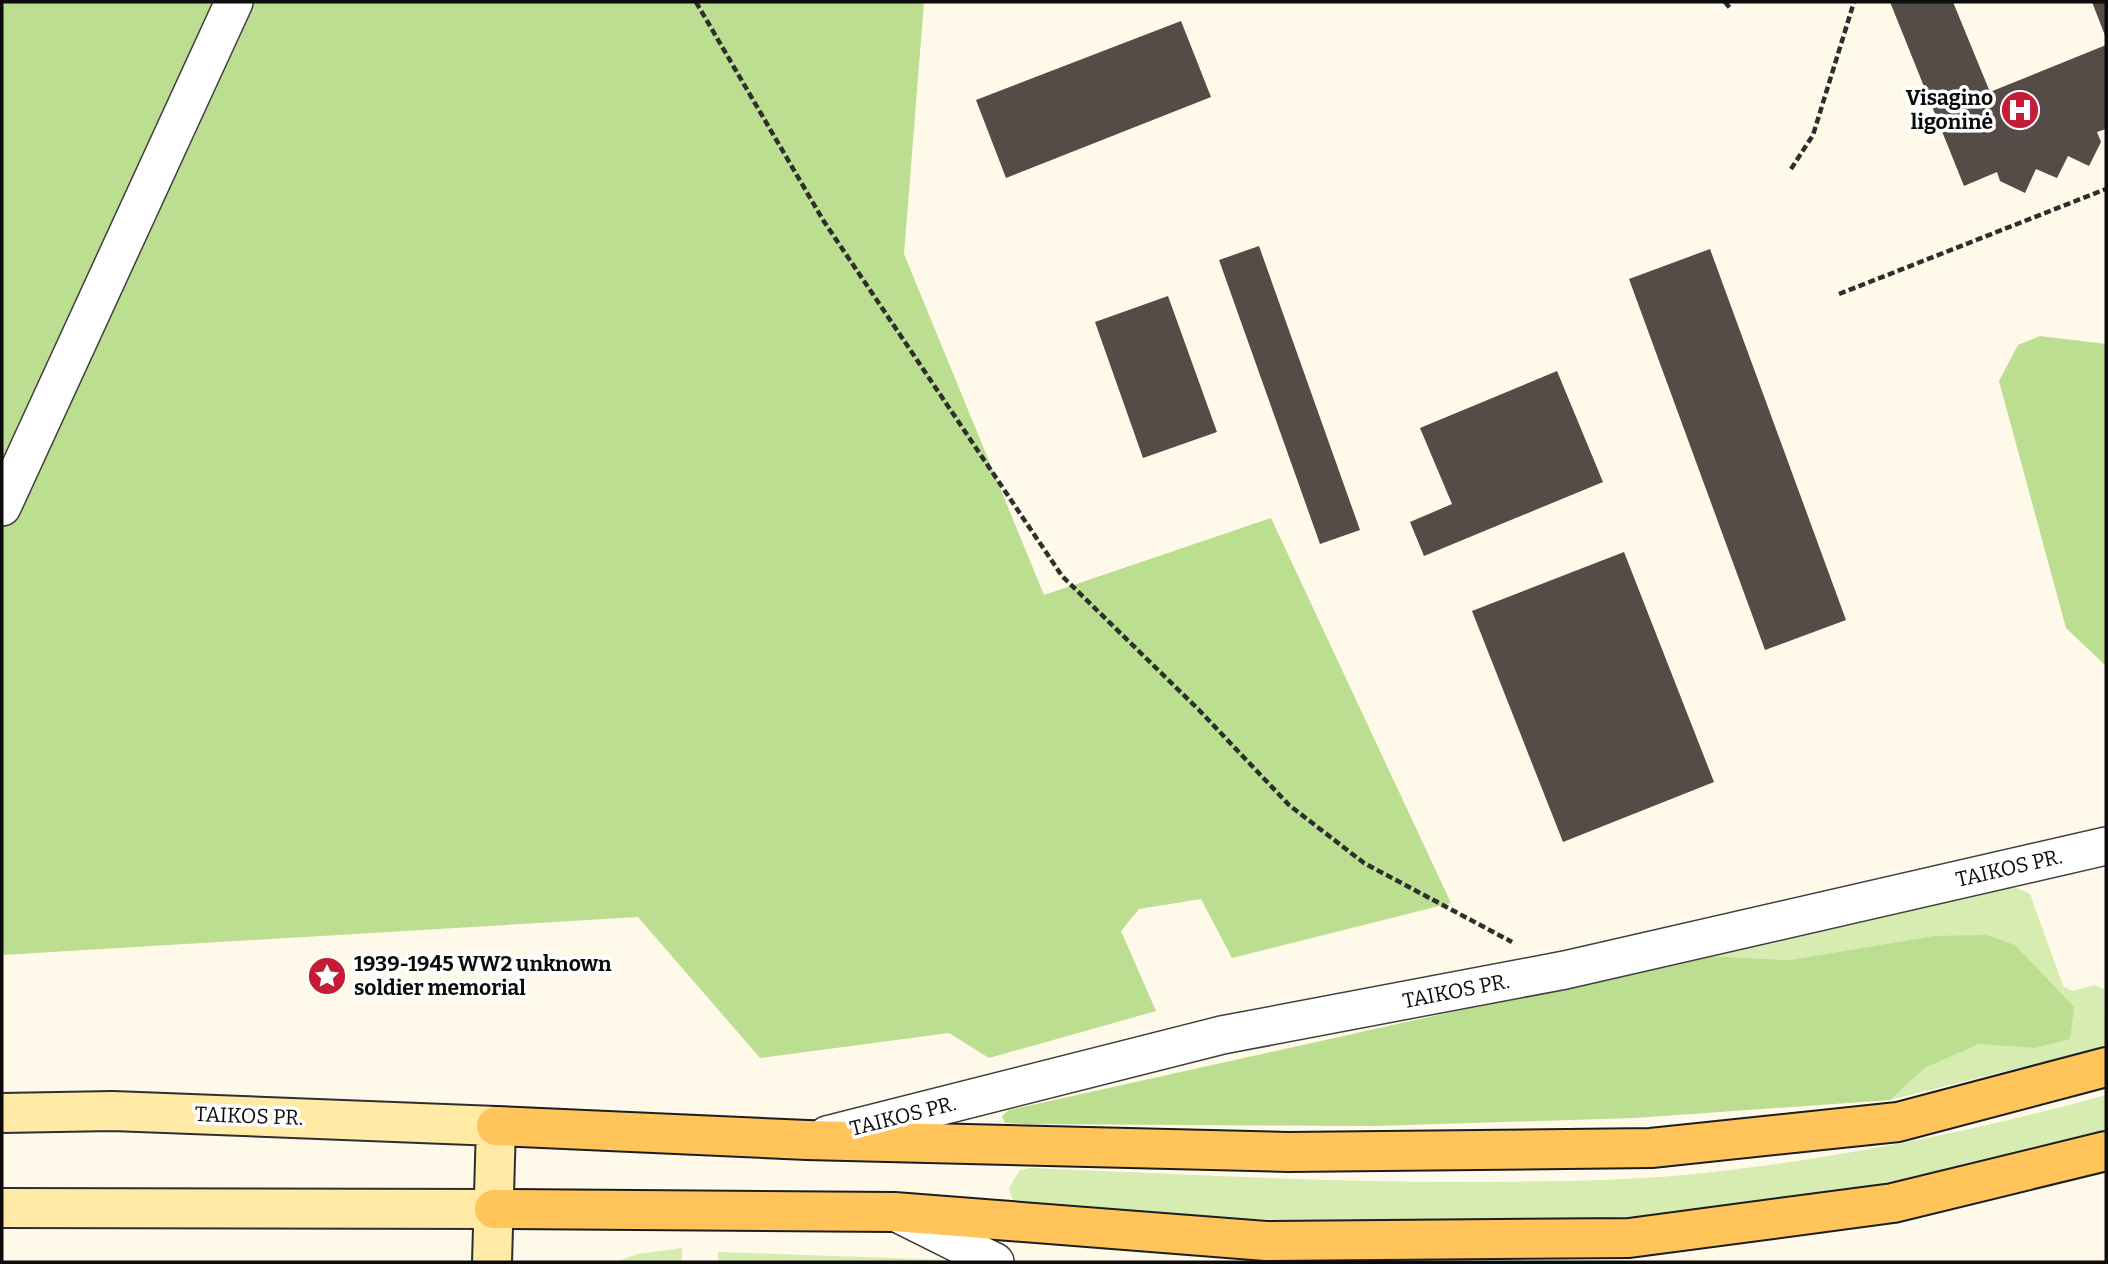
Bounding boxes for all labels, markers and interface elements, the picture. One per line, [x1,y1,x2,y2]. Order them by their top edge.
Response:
place label: Visagino ligoninė [1906,85,1993,135]
hospital icon: Visagino ligoninė [1999,89,2041,131]
street label: TAIKOS PR. [1953,843,2065,893]
place label: 1939-1945 WW2 unknown soldier memorial [354,951,612,1001]
place icon: 1939-1945 WW2 unknown soldier memorial [306,955,348,997]
street label: TAIKOS PR. [1400,968,1512,1014]
street label: TAIKOS PR. [847,1090,959,1142]
street label: TAIKOS PR. [194,1101,304,1131]

